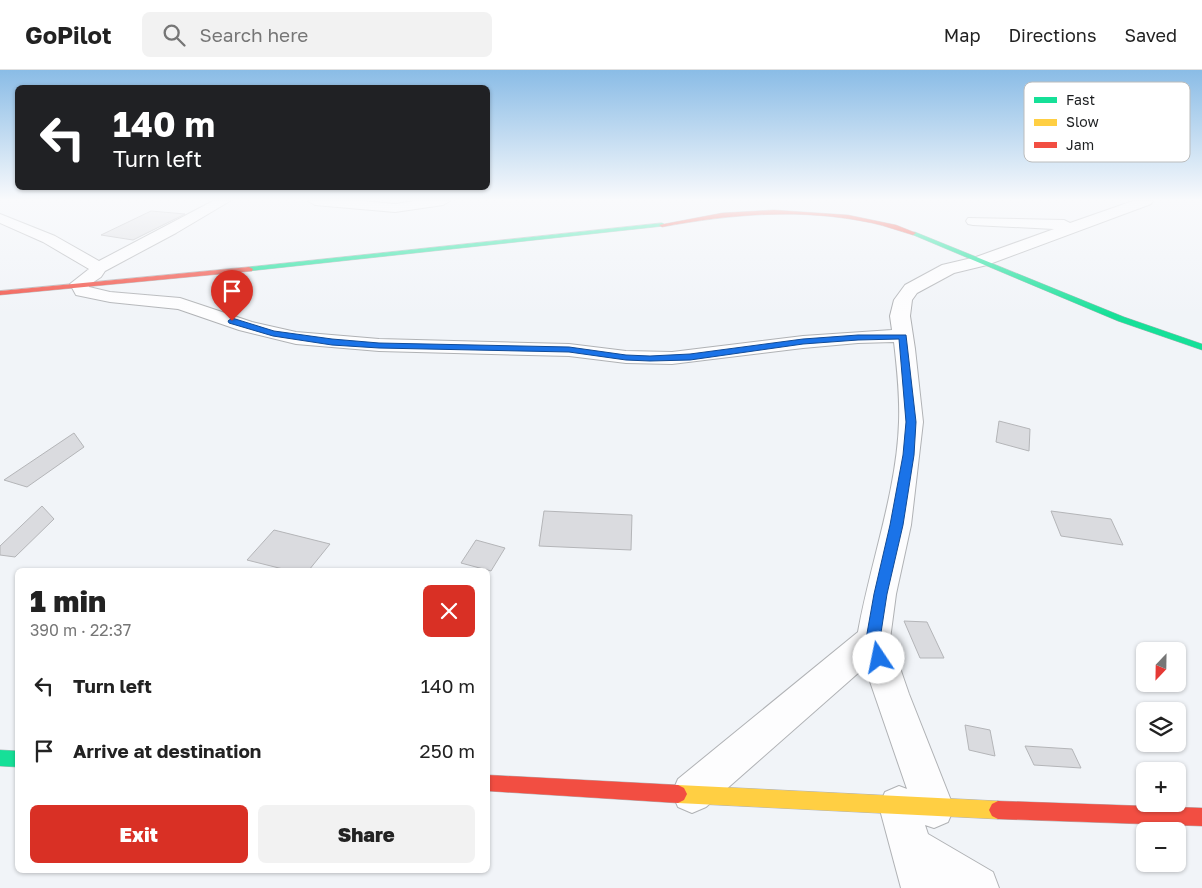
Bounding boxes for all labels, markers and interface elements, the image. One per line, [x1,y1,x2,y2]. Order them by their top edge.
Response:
search box [142,12,492,57]
text: GoPilot [25,20,112,49]
icon: search [160,21,188,49]
text: Search here [200,23,308,46]
text: Map [944,24,980,46]
text: Directions [1008,24,1096,46]
text: Saved [1124,24,1177,46]
legend [1024,82,1190,162]
text: Fast [1066,91,1095,108]
text: 140 m [113,103,215,145]
icon: left [30,105,95,170]
text: Slow [1066,113,1099,130]
text: Jam [1066,136,1094,153]
text: Turn left [113,145,202,172]
pin [211,270,253,321]
icon: arrive [218,277,246,305]
text: 1 min [30,583,106,619]
button: close [423,585,475,637]
text: 390 m · 22:37 [30,620,131,640]
position arrow [852,631,904,683]
north arrow [1136,642,1186,692]
map controls [1136,642,1186,872]
icon: left [30,672,58,700]
text: Turn left [73,674,152,697]
text: 140 m [421,674,475,697]
button: layers [1136,702,1186,752]
icon: arrive [30,737,58,765]
text: Arrive at destination [73,739,261,762]
text: 250 m [420,739,475,762]
button: + [1136,762,1186,812]
button: Exit [30,805,248,863]
button: Share [258,805,475,863]
button: − [1136,822,1186,872]

